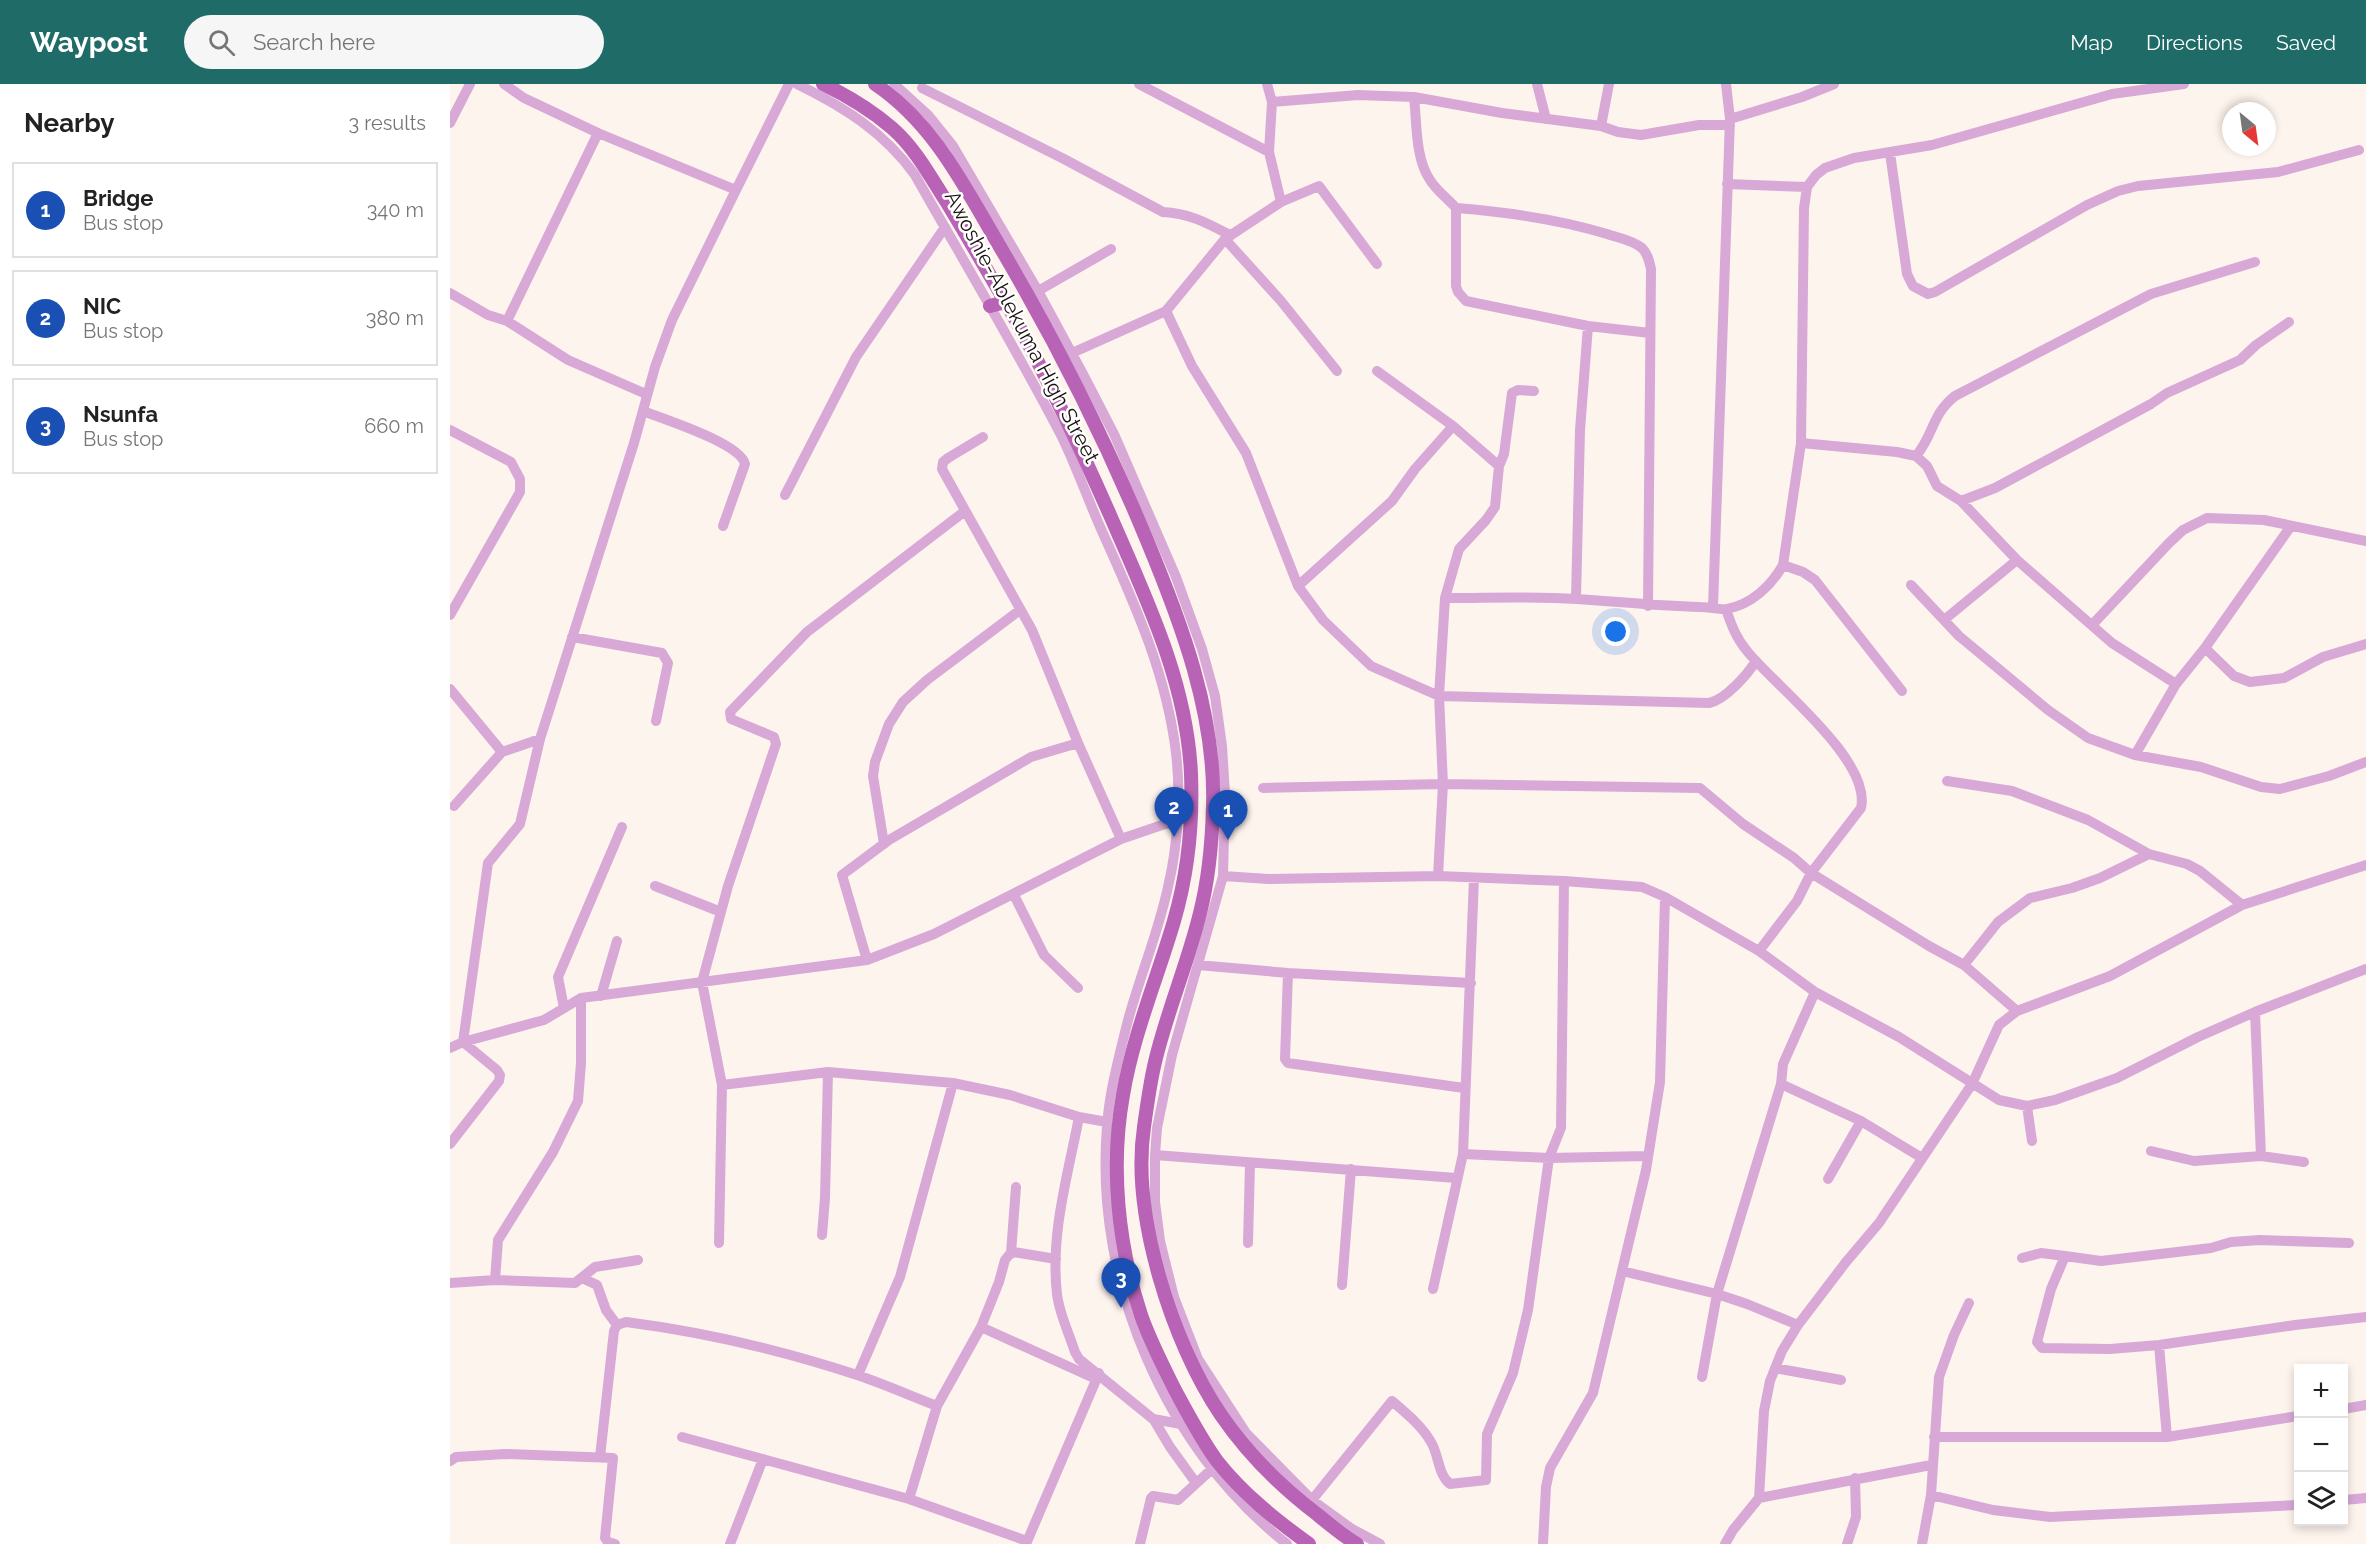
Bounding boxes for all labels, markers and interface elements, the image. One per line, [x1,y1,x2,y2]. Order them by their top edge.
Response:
search box [184,15,604,69]
text: Waypost [30,26,148,59]
icon: search [205,26,238,59]
text: Search here [253,29,375,55]
text: Map [2070,30,2113,55]
text: Directions [2146,30,2243,55]
text: Saved [2276,30,2336,55]
north arrow [2222,102,2276,156]
text: Nearby [24,108,114,138]
text: 3 results [348,111,426,135]
text: Bridge [83,185,153,211]
street label: Awoshie-Ablekuma High Street [940,186,1105,467]
text: 1 [41,198,50,222]
text: 340 m [367,198,424,222]
text: Bus stop [83,211,163,235]
text: NIC [83,293,121,319]
text: 2 [40,306,51,330]
text: 380 m [366,306,424,330]
text: Bus stop [83,319,163,343]
text: Nsunfa [83,401,158,427]
text: 3 [40,414,51,438]
text: 660 m [364,414,424,438]
text: Bus stop [83,427,163,451]
your location [1601,617,1630,646]
pin: 2 [1154,788,1194,837]
pin: 1 [1208,790,1248,840]
pin: 3 [1102,1258,1140,1308]
map controls [2294,1364,2348,1526]
button: + [2294,1364,2348,1418]
button: − [2294,1418,2348,1472]
button: layers [2294,1472,2348,1526]

